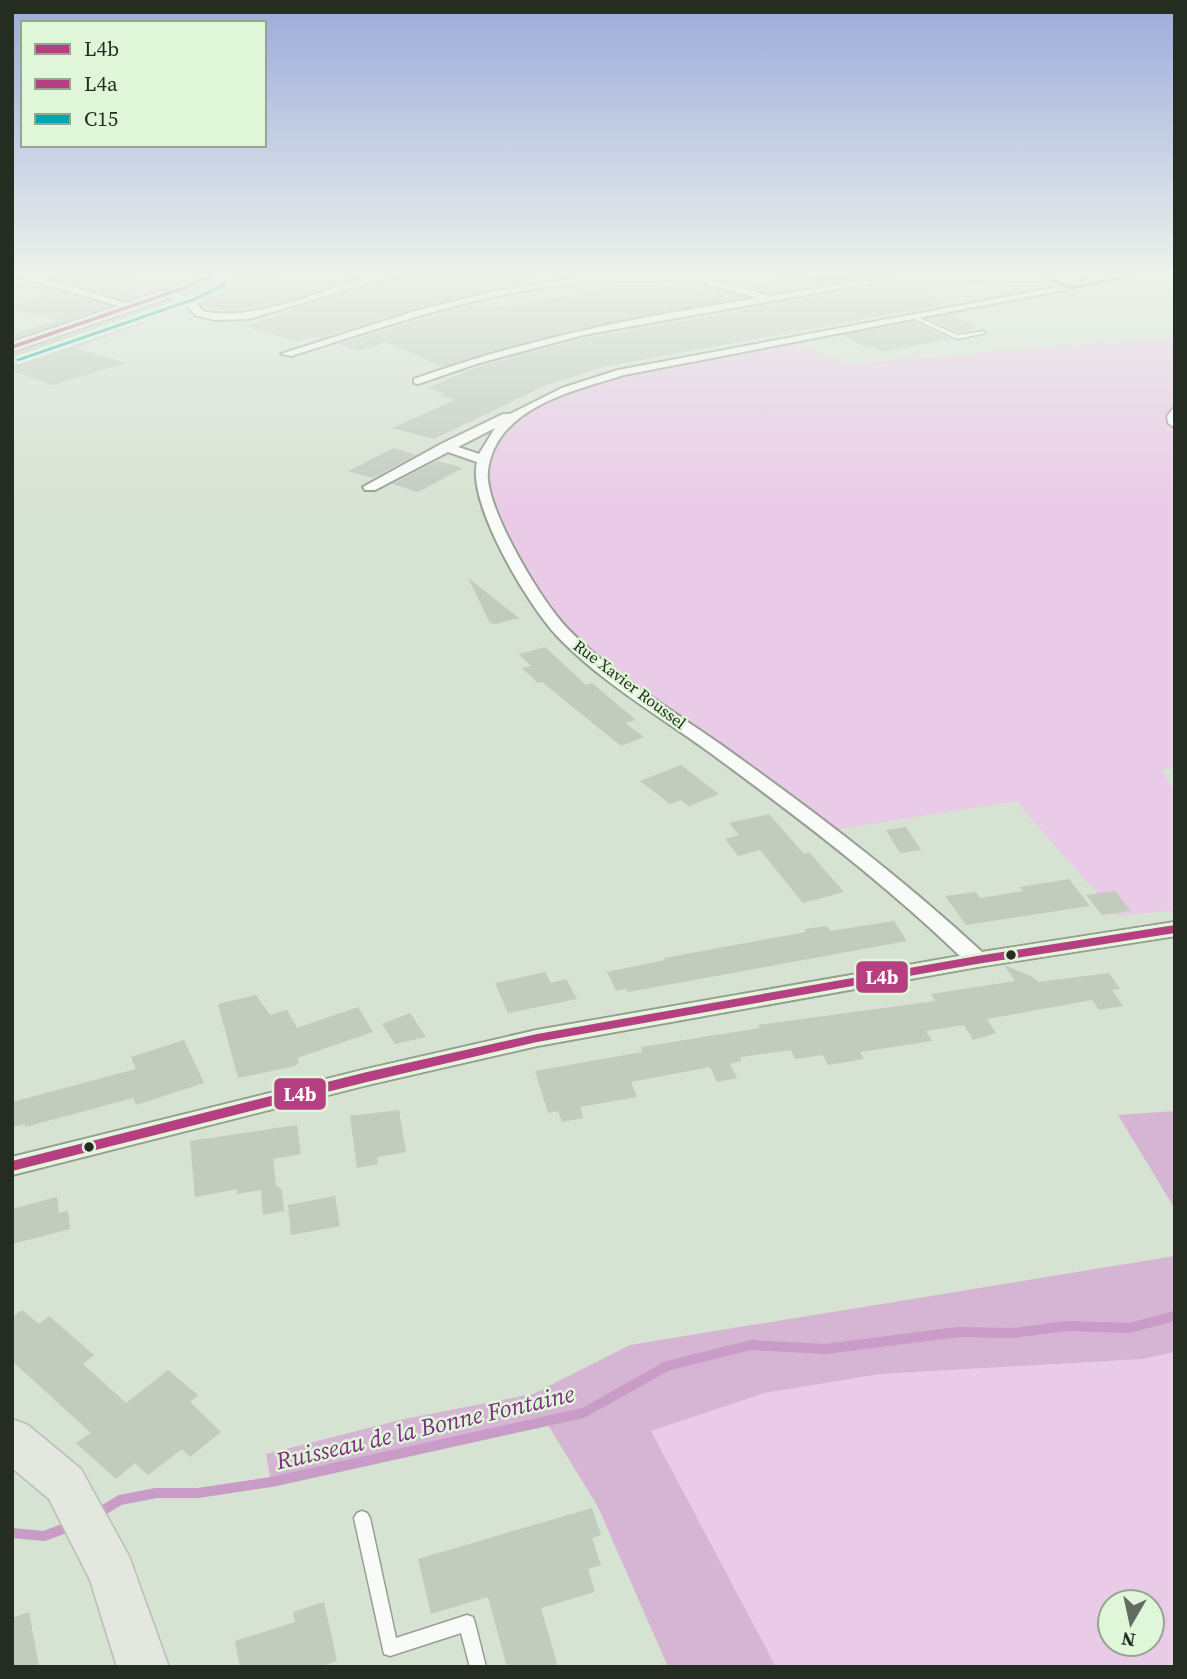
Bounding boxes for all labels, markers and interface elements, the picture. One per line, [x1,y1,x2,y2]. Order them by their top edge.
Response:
legend [21,21,266,147]
text: L4b [84,34,119,63]
text: L4a [84,69,118,98]
text: C15 [84,104,118,133]
street label: Rue Xavier Roussel [569,634,691,734]
unlabelled marker [1004,948,1018,962]
line badge: L4b [855,960,909,994]
text: L4b [866,964,899,990]
line badge: L4b [273,1077,327,1111]
text: L4b [284,1081,317,1107]
unlabelled marker [82,1140,96,1154]
water label: Ruisseau de la Bonne Fontaine [272,1377,578,1478]
north arrow [1096,1588,1166,1658]
text: N [1119,1626,1137,1654]

